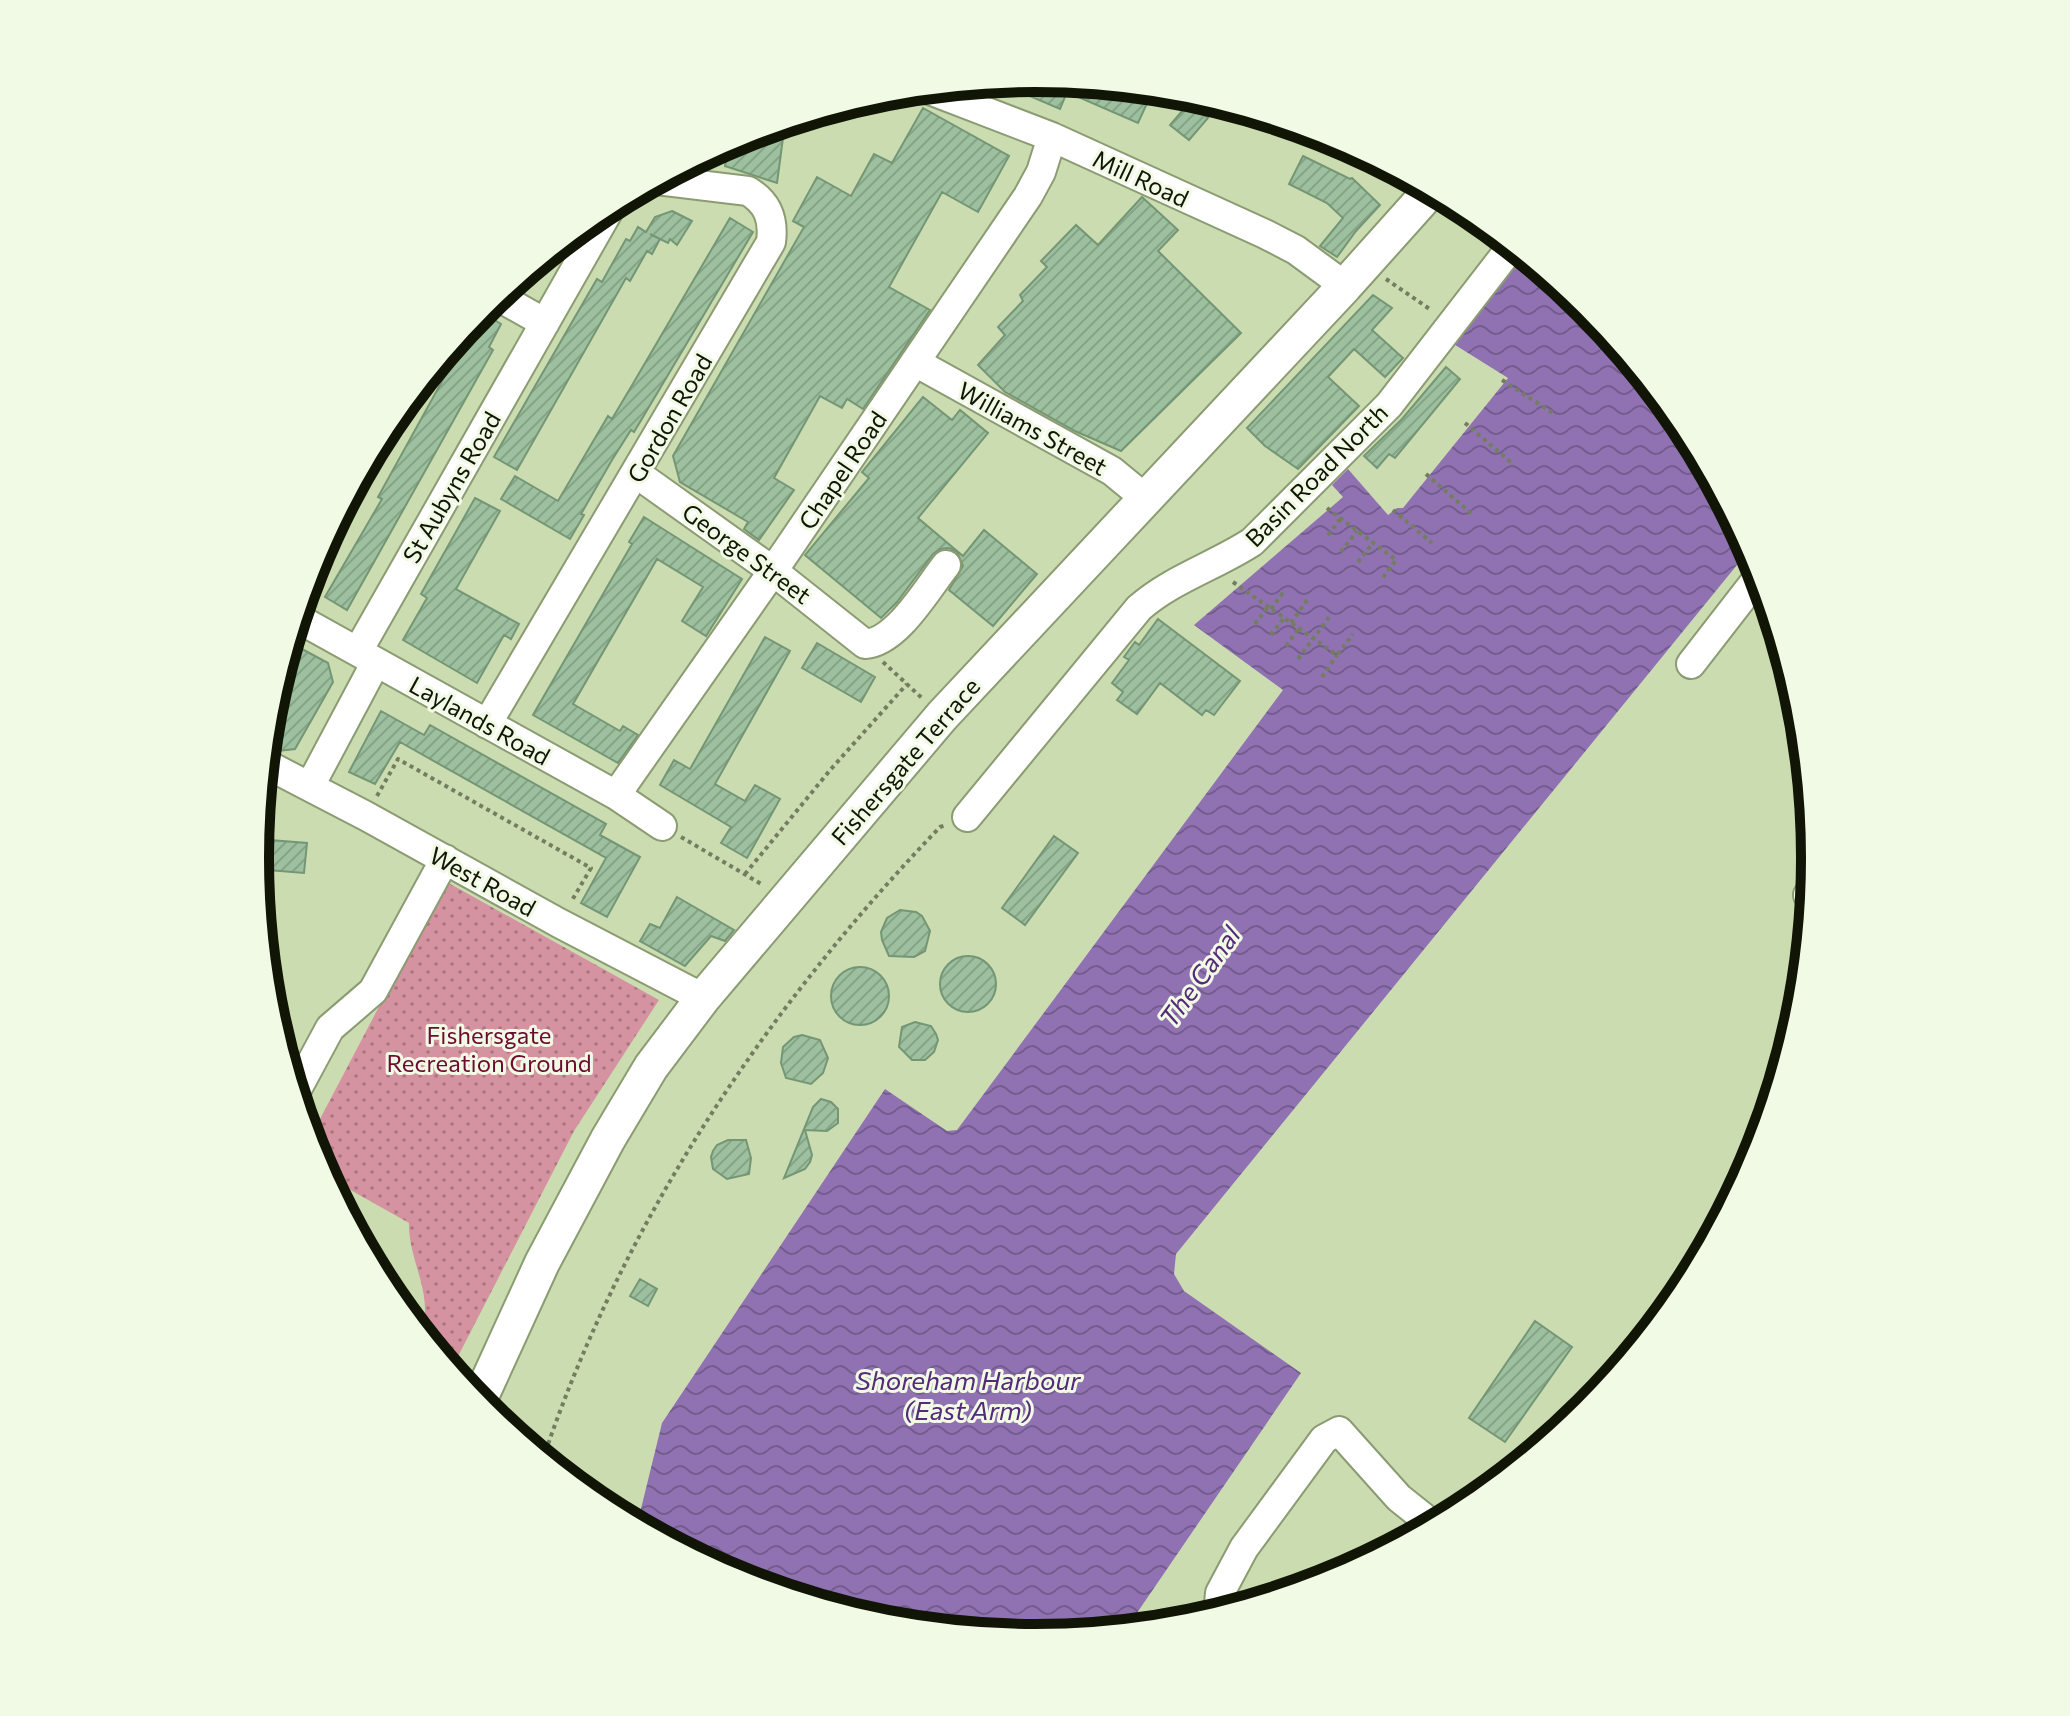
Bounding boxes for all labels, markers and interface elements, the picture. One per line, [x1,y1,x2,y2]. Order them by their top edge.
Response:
street label: Mill Road [1089,143,1193,213]
street label: Gordon Road [621,349,717,487]
street label: Williams Street [953,375,1113,481]
street label: Basin Road North [1239,398,1393,552]
street label: Chapel Road [792,405,892,535]
street label: St Aubyns Road [396,406,506,568]
street label: George Street [677,497,817,610]
street label: Laylands Road [405,669,555,771]
street label: Fishersgate Terrace [825,672,985,850]
street label: West Road [425,840,541,922]
water label: The Canal [1152,919,1247,1032]
park label: Fishersgate Recreation Ground [386,1020,592,1077]
water label: Shoreham Harbour (East Arm) [856,1364,1082,1425]

